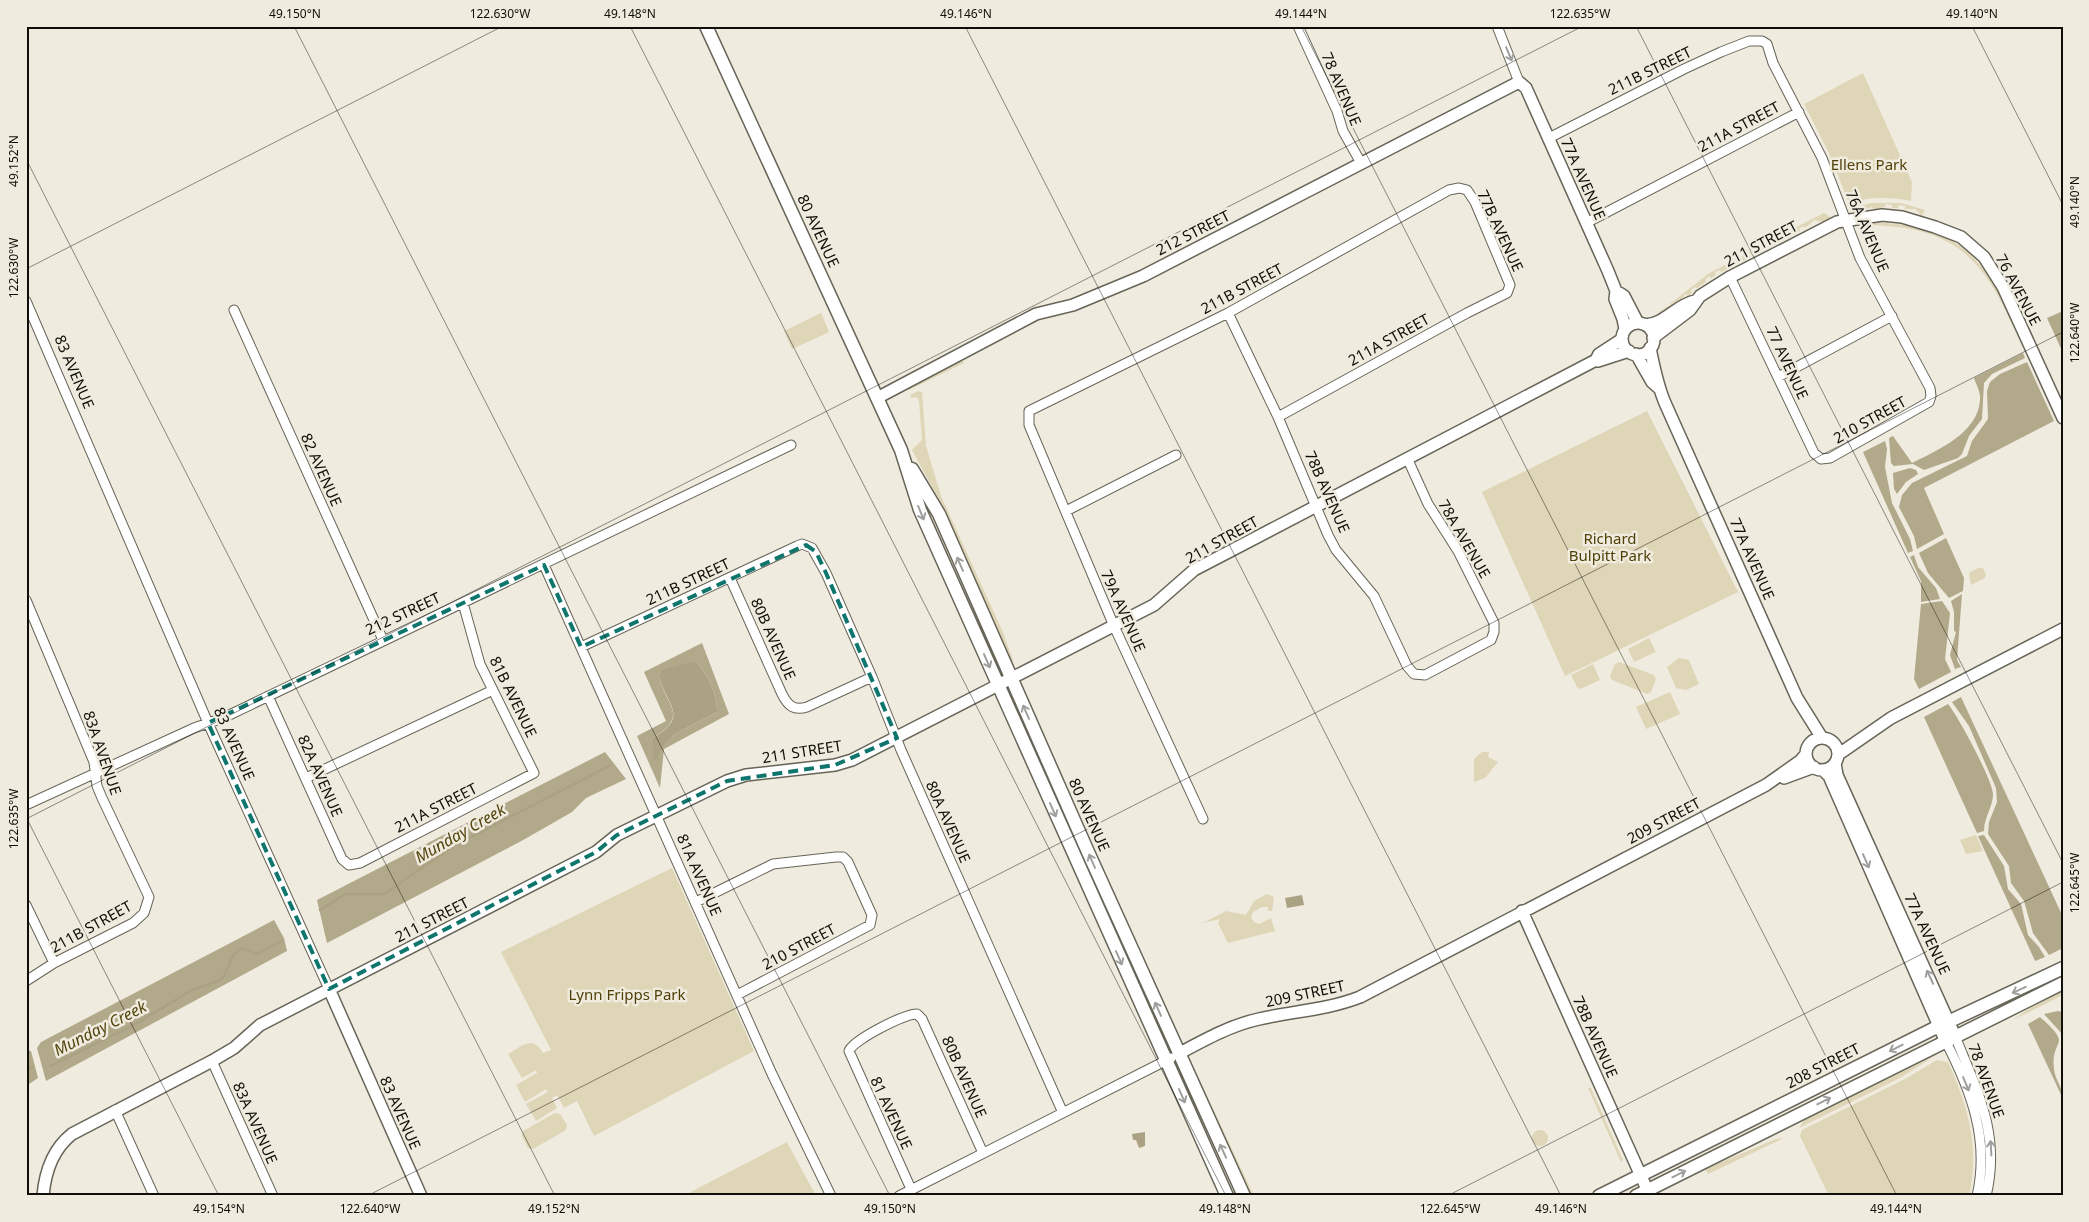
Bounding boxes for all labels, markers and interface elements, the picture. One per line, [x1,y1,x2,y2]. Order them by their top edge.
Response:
text: 49.150°N [269,5,321,22]
text: 122.630°W [470,5,530,22]
text: 49.148°N [604,5,656,22]
text: 49.146°N [940,5,992,22]
text: 49.144°N [1275,5,1327,22]
text: 122.635°W [1550,5,1610,22]
text: 49.140°N [1946,5,1998,22]
street label: 211B STREET [1605,41,1695,99]
one-way arrow [1504,46,1514,61]
street label: 78 AVENUE [1317,49,1366,128]
street label: 211A STREET [1694,96,1784,156]
street label: 77A AVENUE [1557,134,1611,223]
text: 49.152°N [5,135,22,187]
park label: Ellens Park [1831,154,1907,174]
text: 49.140°N [2066,176,2083,228]
street label: 76A AVENUE [1842,186,1894,275]
street label: 77B AVENUE [1473,187,1529,275]
street label: 80 AVENUE [793,191,844,270]
street label: 212 STREET [1152,205,1234,259]
street label: 211 STREET [1720,215,1801,271]
text: 122.630°W [5,238,22,298]
street label: 76 AVENUE [1992,250,2046,329]
street label: 211B STREET [1197,258,1287,318]
text: 122.640°W [2066,303,2083,363]
street label: 211A STREET [1344,308,1433,370]
street label: 77 AVENUE [1762,323,1813,402]
street label: 83 AVENUE [50,332,99,411]
street label: 210 STREET [1829,391,1910,447]
street label: 82 AVENUE [297,430,347,509]
street label: 78B AVENUE [1301,447,1355,536]
street label: 78A AVENUE [1434,496,1495,581]
one-way arrow [917,505,926,520]
street label: 211 STREET [1181,511,1262,567]
street label: 77A AVENUE [1726,514,1780,603]
park label: Richard Bulpitt Park [1569,528,1651,565]
street label: 211B STREET [642,553,733,609]
one-way arrow [955,557,965,572]
street label: 79A AVENUE [1097,566,1151,655]
street label: 212 STREET [362,587,444,639]
street label: 80B AVENUE [747,594,801,683]
street label: 81B AVENUE [486,653,542,740]
one-way arrow [982,653,992,668]
street label: 83 AVENUE [210,704,260,783]
one-way arrow [1020,705,1030,720]
street label: 83A AVENUE [79,708,127,797]
street label: 82A AVENUE [294,731,348,820]
street label: 211 STREET [760,735,844,767]
street label: 80 AVENUE [1065,775,1115,854]
street label: 211A STREET [391,777,481,836]
street label: 80A AVENUE [922,777,976,866]
text: 122.635°W [5,789,22,849]
street label: 209 STREET [1623,792,1704,848]
water label: Munday Creek [411,798,510,868]
one-way arrow [1049,802,1058,817]
street label: 81A AVENUE [673,830,727,919]
one-way arrow [1861,853,1871,868]
text: 122.645°W [2066,853,2083,913]
one-way arrow [1086,854,1096,869]
street label: 77A AVENUE [1900,890,1955,978]
street label: 211 STREET [391,892,473,946]
street label: 211B STREET [46,895,135,957]
street label: 210 STREET [758,918,839,974]
one-way arrow [1115,950,1125,965]
one-way arrow [1924,970,1934,985]
street label: 209 STREET [1263,975,1347,1011]
park label: Lynn Fripps Park [568,984,686,1004]
one-way arrow [2012,986,2027,995]
street label: 78B AVENUE [1569,992,1623,1081]
water label: Munday Creek [50,995,151,1061]
one-way arrow [1153,1002,1163,1017]
street label: 80B AVENUE [938,1032,992,1121]
street label: 208 STREET [1782,1038,1864,1092]
street label: 78 AVENUE [1964,1041,2010,1121]
one-way arrow [1888,1043,1903,1053]
street label: 83 AVENUE [376,1073,426,1152]
street label: 81 AVENUE [866,1073,917,1152]
one-way arrow [1963,1077,1972,1092]
street label: 83A AVENUE [229,1078,283,1167]
one-way arrow [1177,1088,1187,1103]
one-way arrow [1817,1096,1832,1106]
one-way arrow [1986,1140,1995,1156]
one-way arrow [1218,1144,1228,1159]
one-way arrow [1671,1169,1686,1178]
text: 49.154°N [193,1200,245,1217]
text: 122.640°W [340,1200,400,1217]
text: 49.152°N [528,1200,580,1217]
text: 49.150°N [864,1200,916,1217]
text: 49.148°N [1199,1200,1251,1217]
text: 122.645°W [1420,1200,1480,1217]
text: 49.146°N [1535,1200,1587,1217]
text: 49.144°N [1870,1200,1922,1217]

